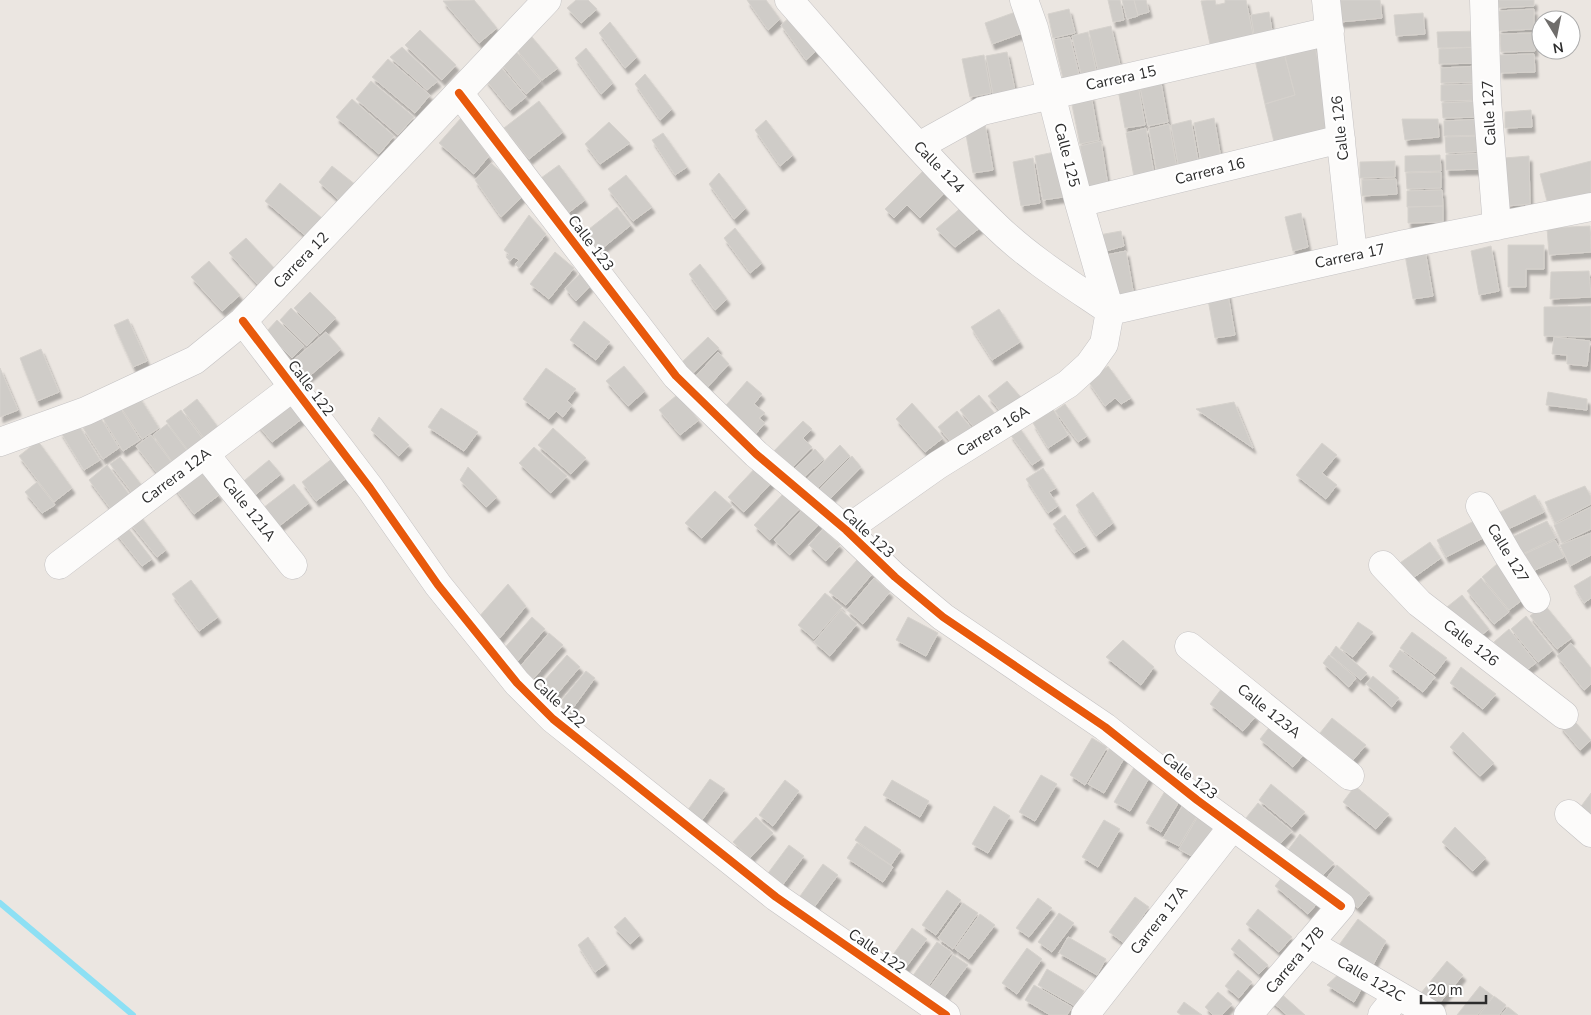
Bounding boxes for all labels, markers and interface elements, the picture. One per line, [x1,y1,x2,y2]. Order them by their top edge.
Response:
north arrow [1531,10,1581,60]
text: N [1551,37,1565,58]
street label: Carrera 15 [1084,61,1158,95]
street label: Calle 127 [1477,80,1501,146]
street label: Calle 126 [1327,94,1353,162]
street label: Calle 125 [1049,121,1085,189]
street label: Calle 124 [909,137,969,197]
street label: Carrera 16 [1173,153,1247,189]
street label: Calle 123 [563,211,619,275]
street label: Carrera 12 [269,227,333,293]
street label: Carrera 17 [1313,239,1387,273]
street label: Calle 122 [283,356,339,420]
street label: Carrera 16A [953,401,1033,461]
street label: Carrera 12A [137,443,215,509]
street label: Calle 121A [218,473,280,545]
street label: Calle 123 [837,503,899,563]
street label: Calle 127 [1483,520,1533,586]
street label: Calle 126 [1439,615,1503,671]
street label: Calle 122 [528,673,590,733]
street label: Calle 123A [1233,679,1305,743]
street label: Calle 123 [1158,748,1222,804]
street label: Carrera 17A [1126,881,1192,959]
street label: Carrera 17B [1261,922,1329,998]
street label: Calle 122 [844,924,910,978]
street label: Calle 122C [1333,951,1409,1007]
scale bar [1421,972,1486,1004]
text: 20 m [1428,980,1463,1000]

